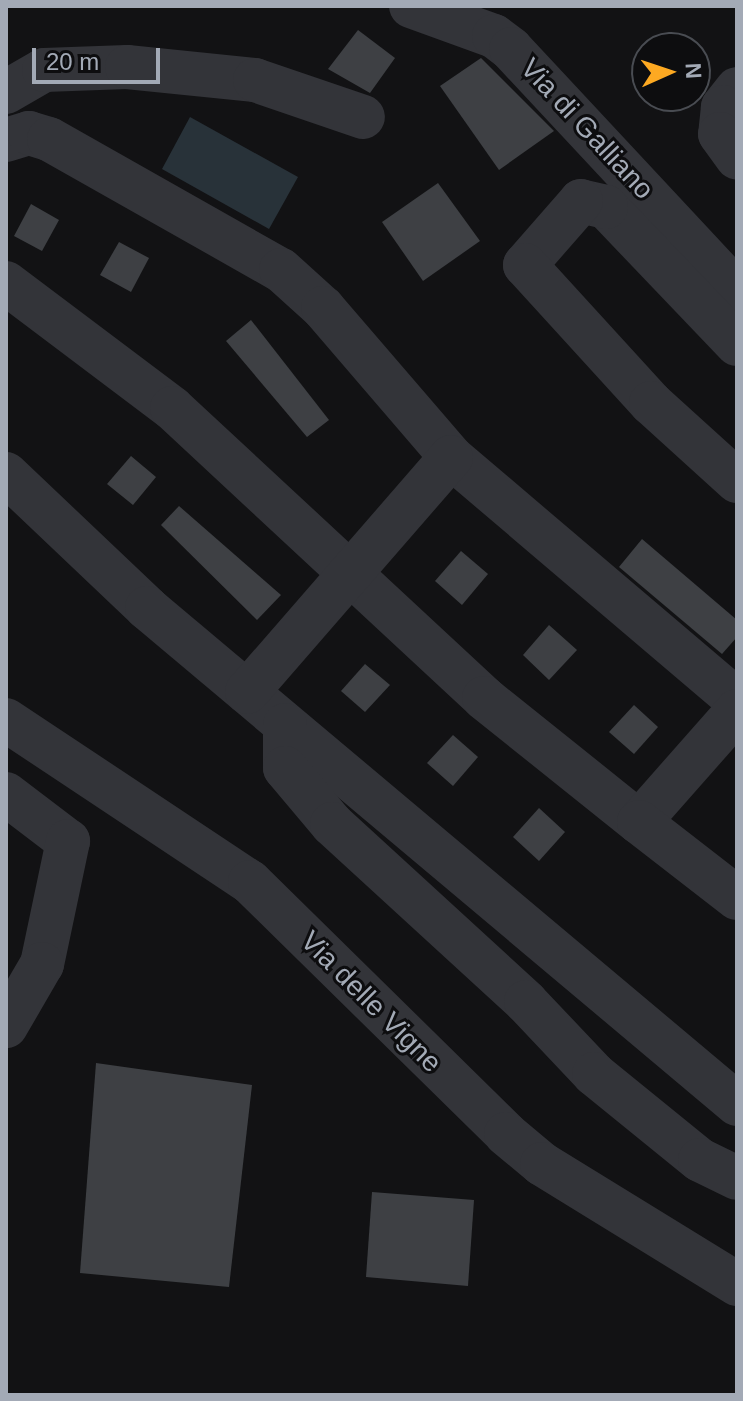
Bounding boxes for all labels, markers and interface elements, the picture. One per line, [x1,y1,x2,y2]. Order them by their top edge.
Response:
scale bar [36,32,164,82]
north arrow [631,32,711,112]
text: 20 m [46,48,99,75]
street label: Via di Galliano [513,52,661,206]
text: N [681,62,706,79]
street label: Via delle Vigne [293,924,449,1080]

